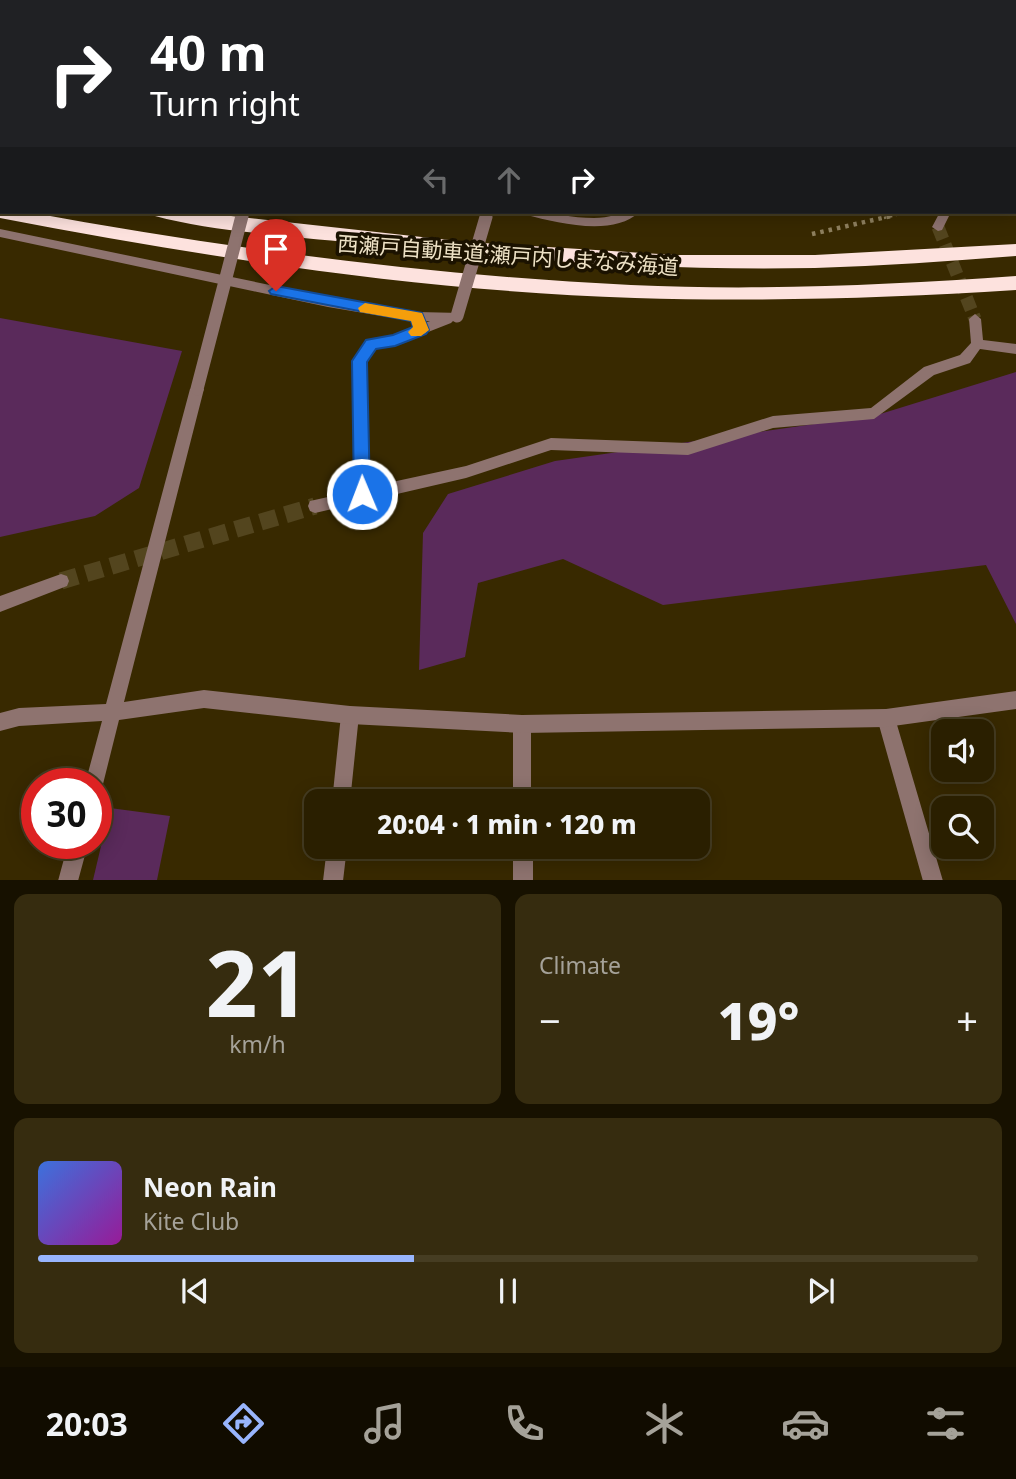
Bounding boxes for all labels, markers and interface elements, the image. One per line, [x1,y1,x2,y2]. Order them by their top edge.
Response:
text: 40 m [150,19,267,85]
icon: right [35,28,126,119]
text: Turn right [150,82,300,125]
icon: left [417,161,455,199]
icon: ahead [490,161,528,199]
icon: right [563,161,601,199]
pin [246,219,306,291]
street label: 西瀬戸自動車道;瀬戸内しまなみ海道 [337,229,679,281]
icon: arrive [257,230,295,268]
position arrow [325,457,399,531]
map controls [931,719,994,859]
button: sound [931,719,994,782]
speed limit sign: 30 [21,768,112,859]
button: search [931,796,994,859]
text: 20:04 · 1 min · 120 m [377,806,637,842]
text: 21 [205,920,310,1044]
text: Climate [539,949,621,981]
text: 19° [717,984,800,1055]
text: − [539,994,561,1046]
text: + [956,994,978,1046]
text: km/h [229,1028,286,1060]
text: Neon Rain [143,1169,277,1205]
text: Kite Club [143,1205,239,1237]
icon: previous [176,1272,214,1310]
icon: pause [489,1272,527,1310]
icon: next [802,1272,840,1310]
icon: directions [219,1399,268,1448]
icon: music [360,1399,409,1448]
icon: phone [500,1399,549,1448]
icon: climate [640,1399,689,1448]
icon: car [781,1399,830,1448]
icon: filters [921,1399,970,1448]
text: 20:03 [46,1402,128,1445]

